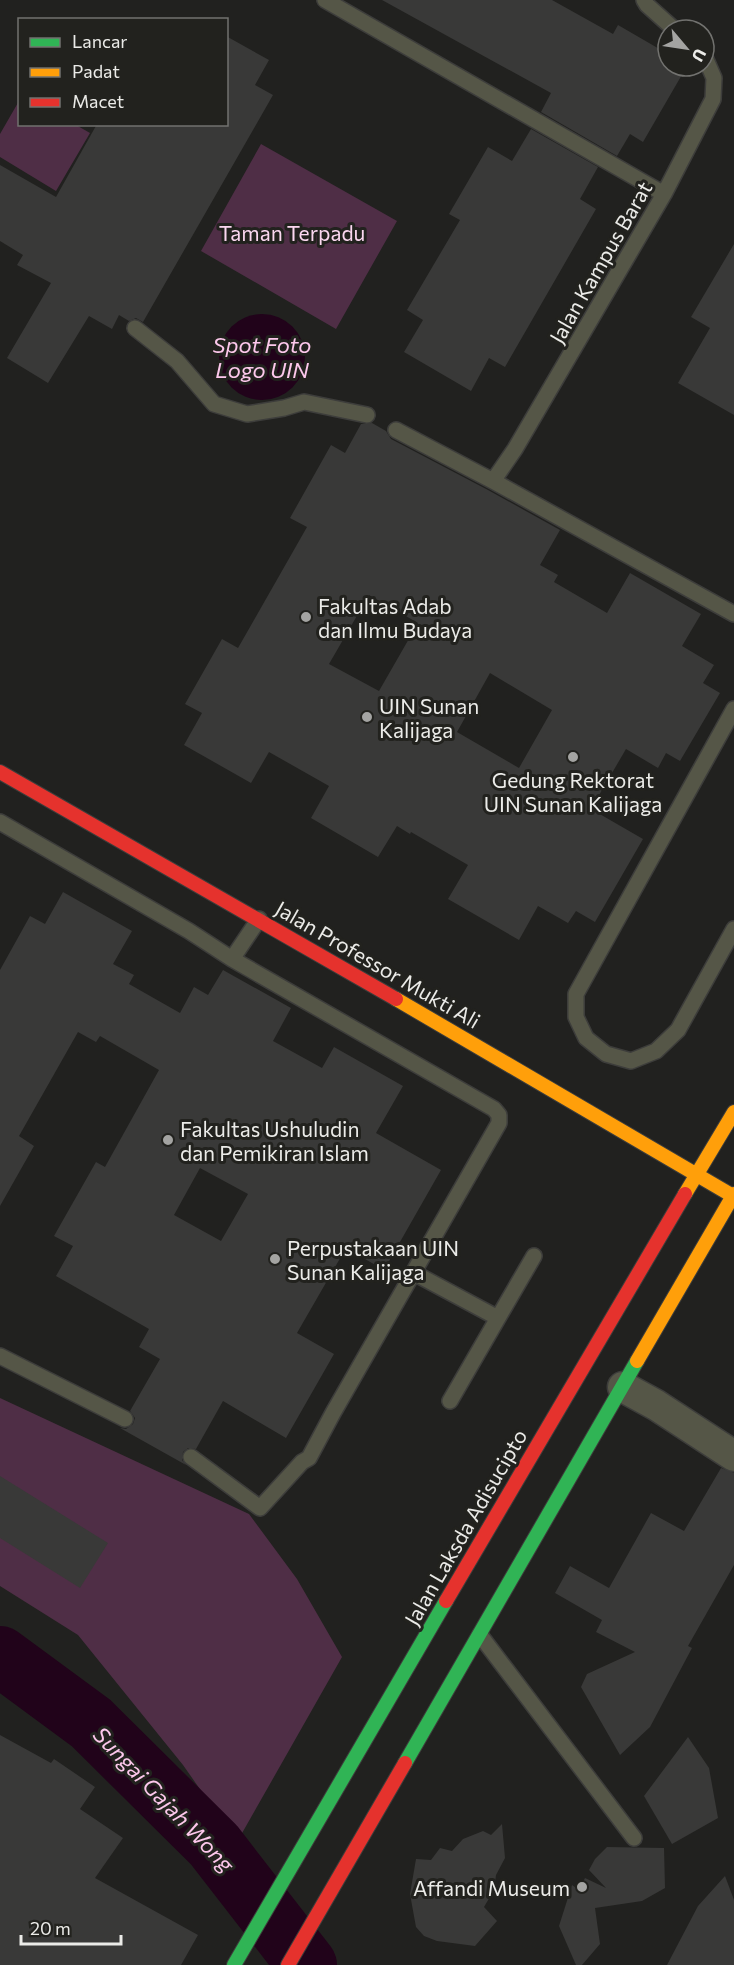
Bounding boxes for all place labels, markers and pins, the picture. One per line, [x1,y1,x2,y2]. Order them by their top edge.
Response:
place label: Fakultas Adab dan Ilmu Budaya [318,593,472,642]
marker: Fakultas Adab dan Ilmu Budaya [299,610,313,624]
place label: UIN Sunan Kalijaga [379,693,479,742]
marker: UIN Sunan Kalijaga [360,710,374,724]
marker: Gedung Rektorat UIN Sunan Kalijaga [566,750,580,764]
place label: Gedung Rektorat UIN Sunan Kalijaga [484,767,662,816]
place label: Fakultas Ushuludin dan Pemikiran Islam [180,1116,369,1165]
marker: Fakultas Ushuludin dan Pemikiran Islam [161,1133,175,1147]
place label: Perpustakaan UIN Sunan Kalijaga [287,1235,459,1284]
marker: Perpustakaan UIN Sunan Kalijaga [268,1252,282,1266]
place label: Affandi Museum [413,1875,570,1900]
marker: Affandi Museum [575,1880,589,1894]

